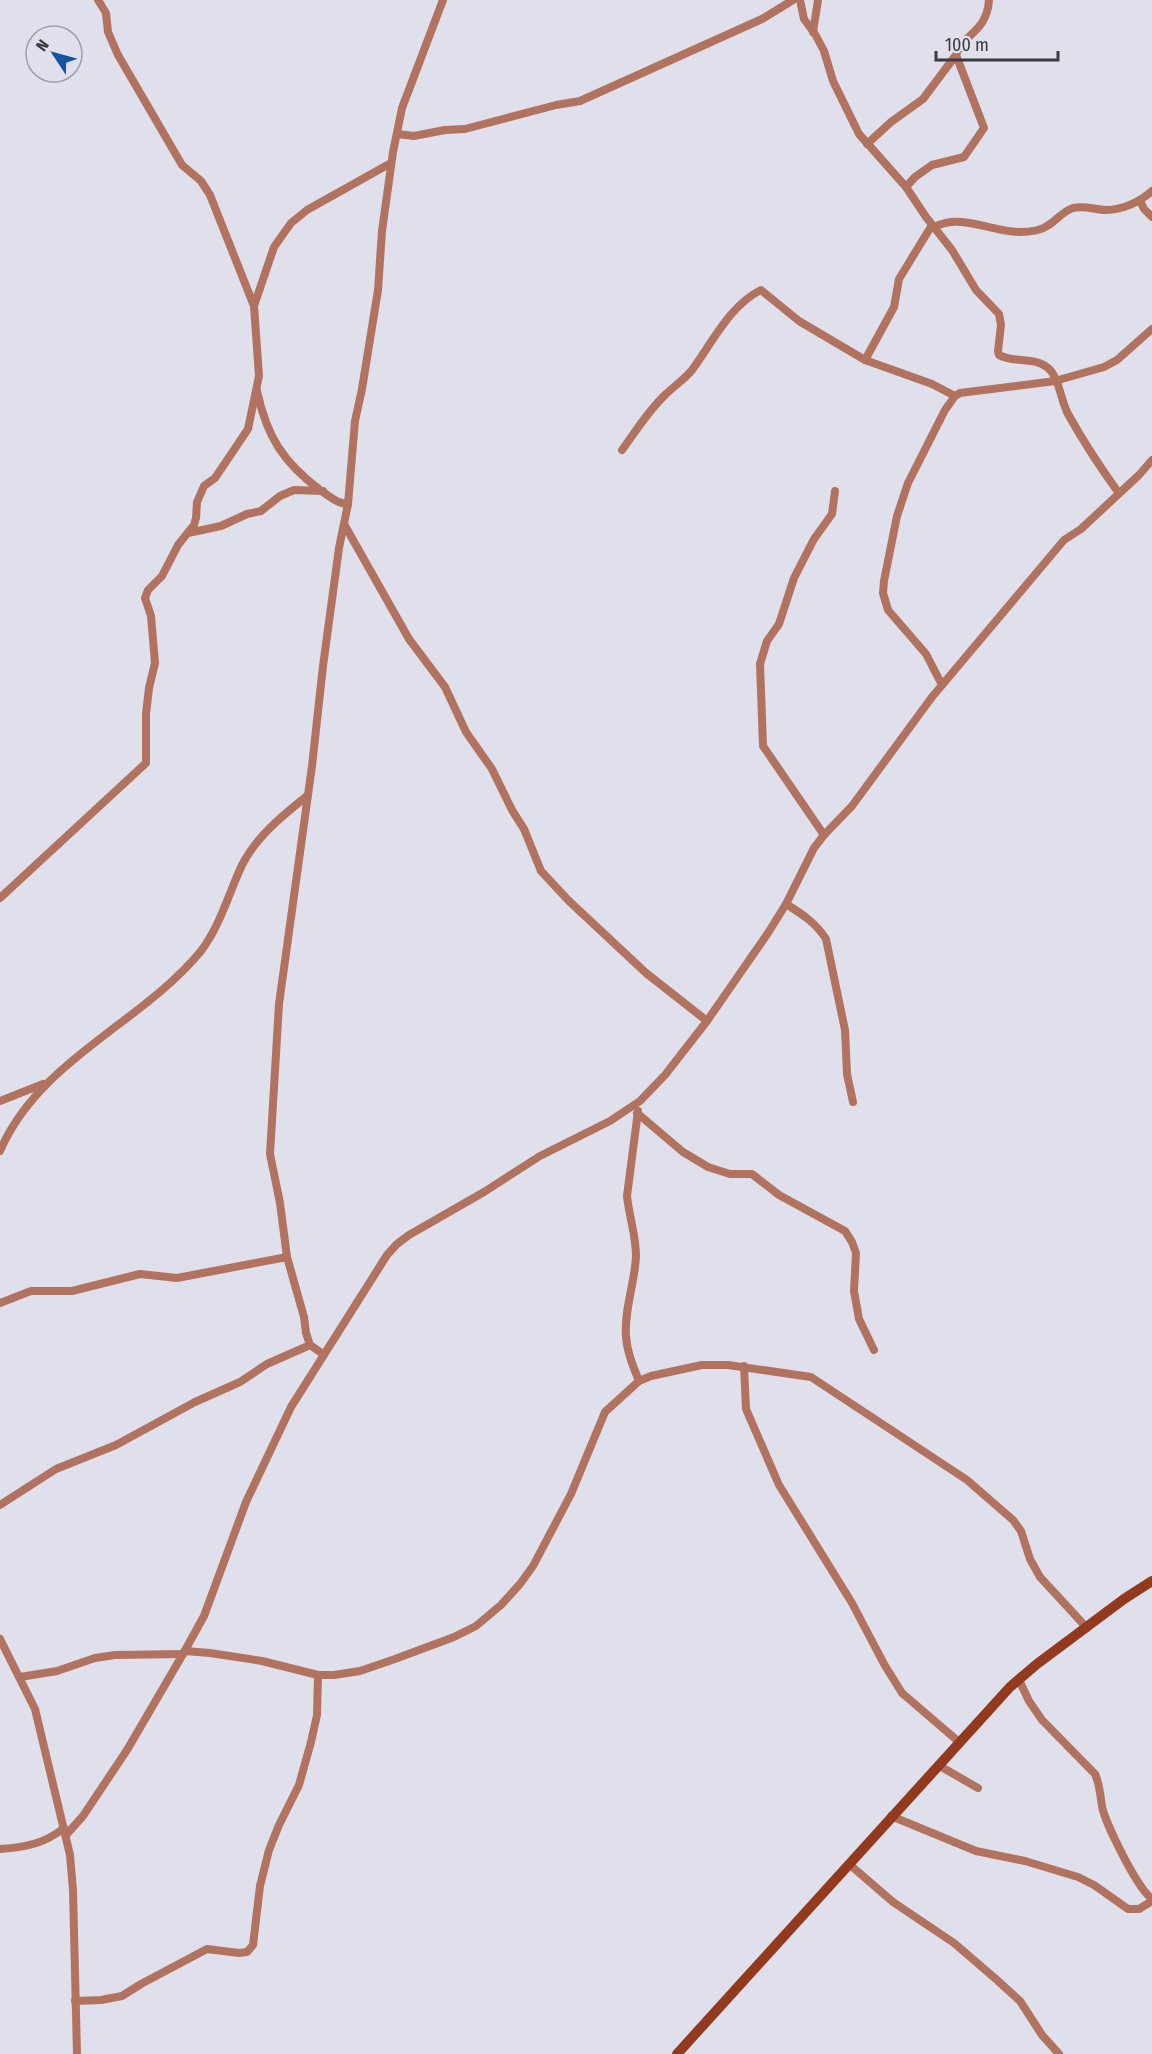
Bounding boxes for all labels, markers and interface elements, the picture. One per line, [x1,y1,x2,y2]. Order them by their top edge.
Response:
north arrow [24,24,84,84]
scale bar [936,24,1058,62]
text: 100 m [945,34,989,56]
text: N [32,36,53,55]

